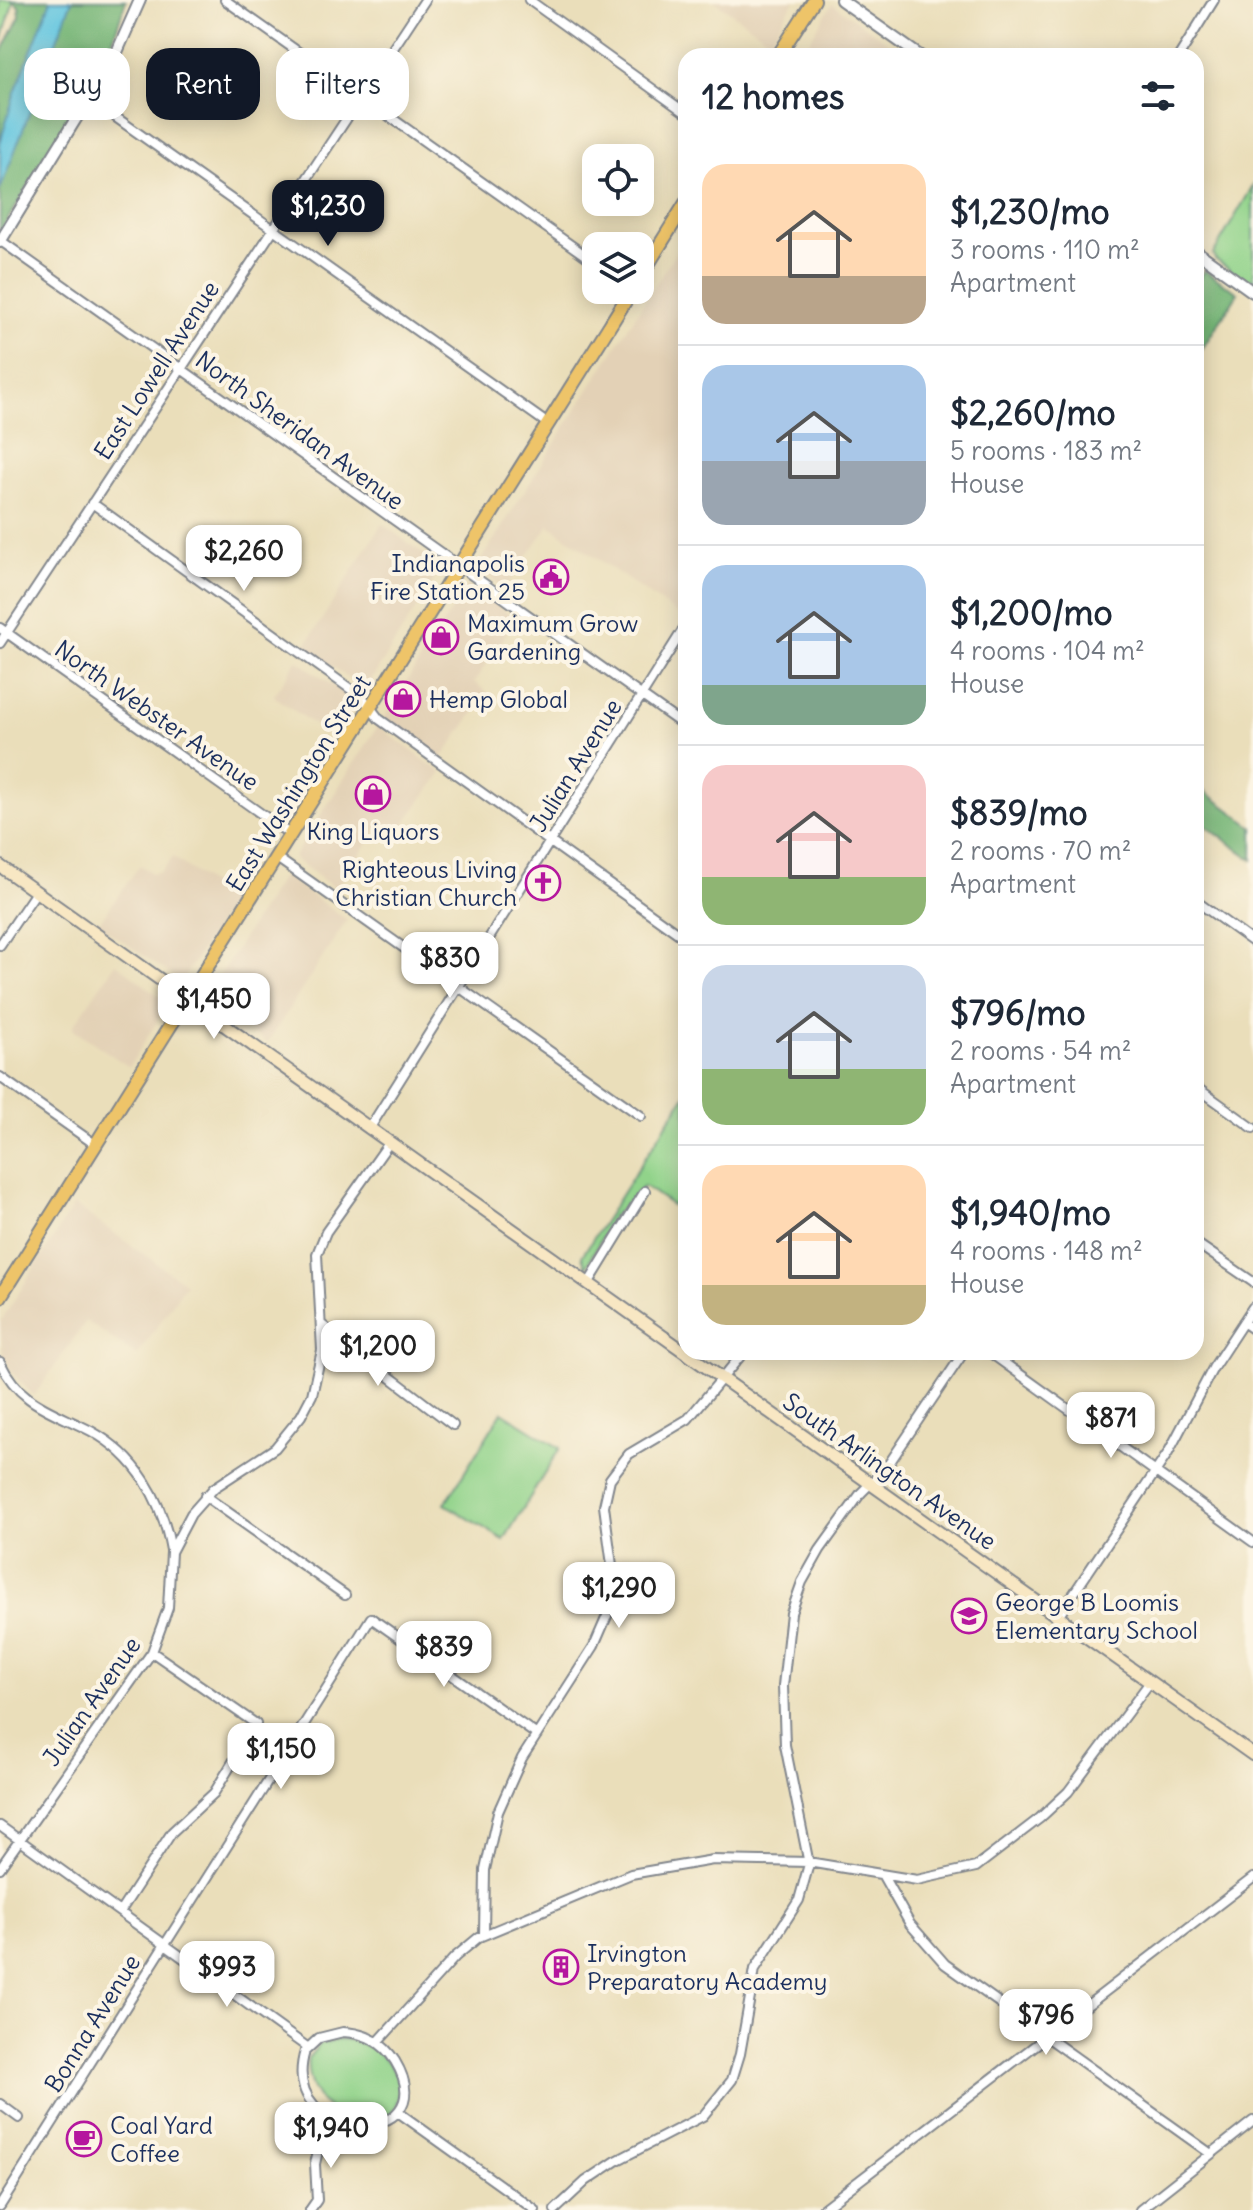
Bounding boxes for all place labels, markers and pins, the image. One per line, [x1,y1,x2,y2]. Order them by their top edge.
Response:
pin: $1,230 [263,180,393,248]
pin: $2,260 [179,525,309,593]
place label: Indianapolis Fire Station 25 [370,548,525,606]
public building icon: Indianapolis Fire Station 25 [532,558,570,596]
place label: Maximum Grow Gardening [467,608,638,666]
shop icon: Maximum Grow Gardening [422,618,460,656]
shop icon: Hemp Global [384,680,422,718]
place label: Hemp Global [429,684,568,714]
shop icon: King Liquors [354,775,392,813]
place label: King Liquors [306,816,440,846]
place label: Righteous Living Christian Church [335,854,517,912]
church icon: Righteous Living Christian Church [524,864,562,902]
pin: $830 [403,932,497,1000]
pin: $1,450 [149,973,279,1041]
pin: $1,200 [313,1320,443,1388]
pin: $871 [1064,1392,1158,1460]
pin: $1,290 [554,1562,684,1630]
place label: George B Loomis Elementary School [995,1587,1198,1645]
school or university icon: George B Loomis Elementary School [950,1597,988,1635]
pin: $839 [397,1621,491,1689]
pin: $1,150 [216,1723,346,1791]
place label: Irvington Preparatory Academy [587,1938,827,1996]
pin: $993 [180,1941,274,2009]
building icon: Irvington Preparatory Academy [542,1948,580,1986]
pin: $796 [999,1989,1093,2057]
pin: $1,940 [266,2102,396,2170]
place label: Coal Yard Coffee [110,2110,213,2168]
cafe icon: Coal Yard Coffee [65,2120,103,2158]

